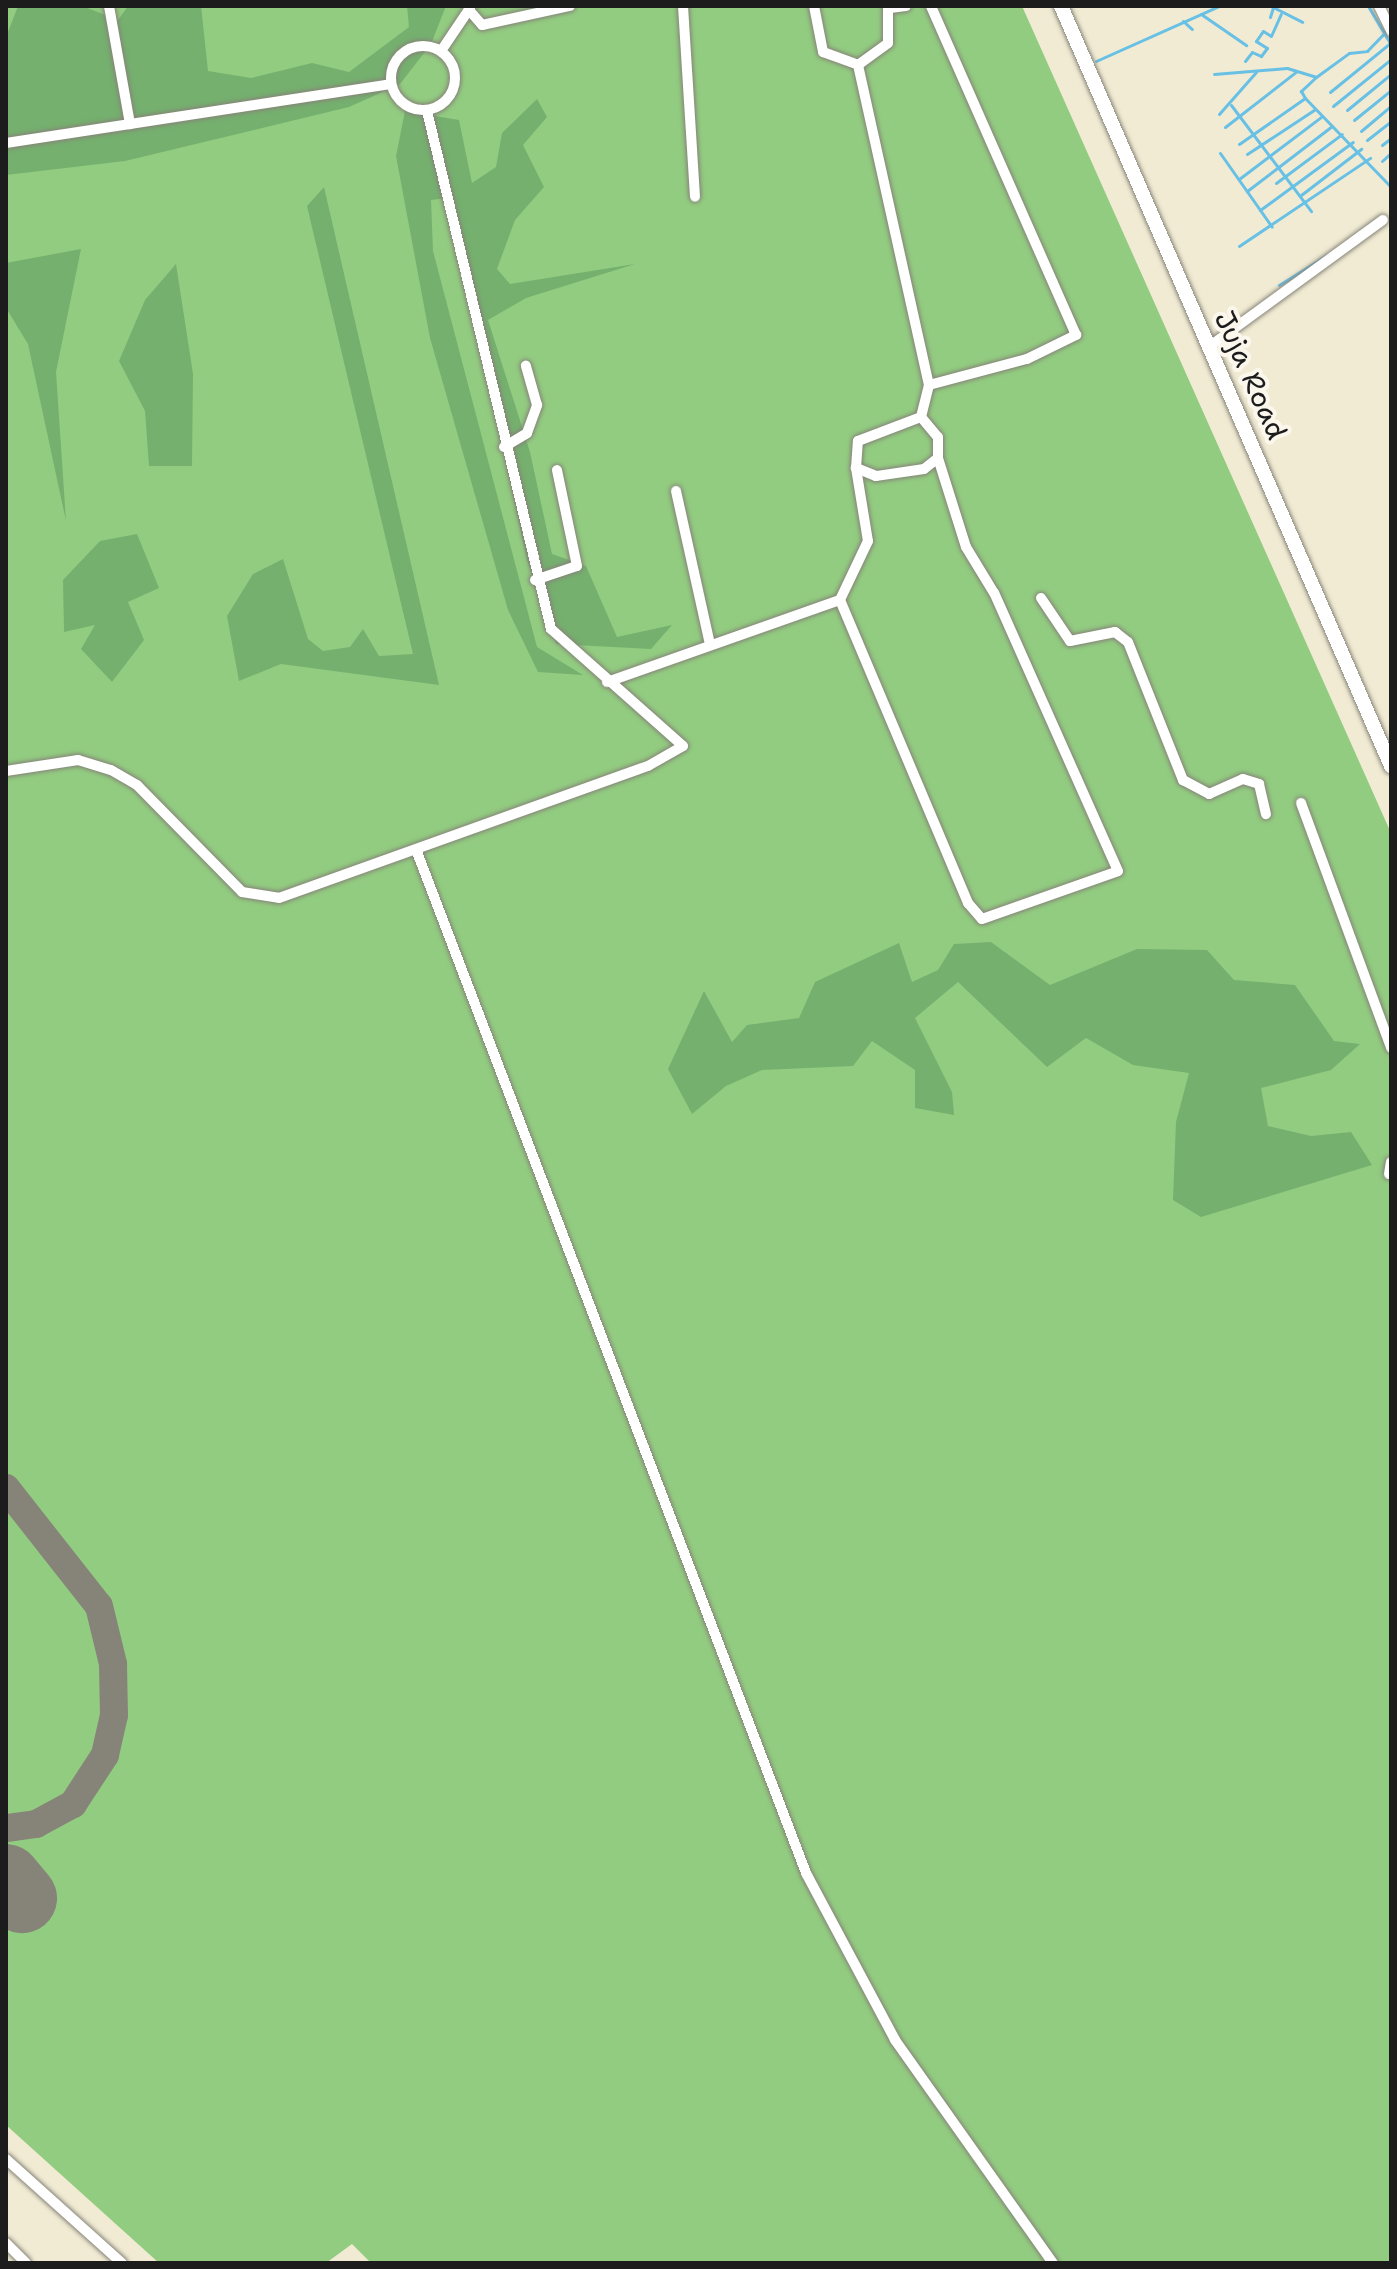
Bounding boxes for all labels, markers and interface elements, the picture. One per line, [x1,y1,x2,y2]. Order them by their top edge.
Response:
street label: Juja Road [1208,305,1294,445]

